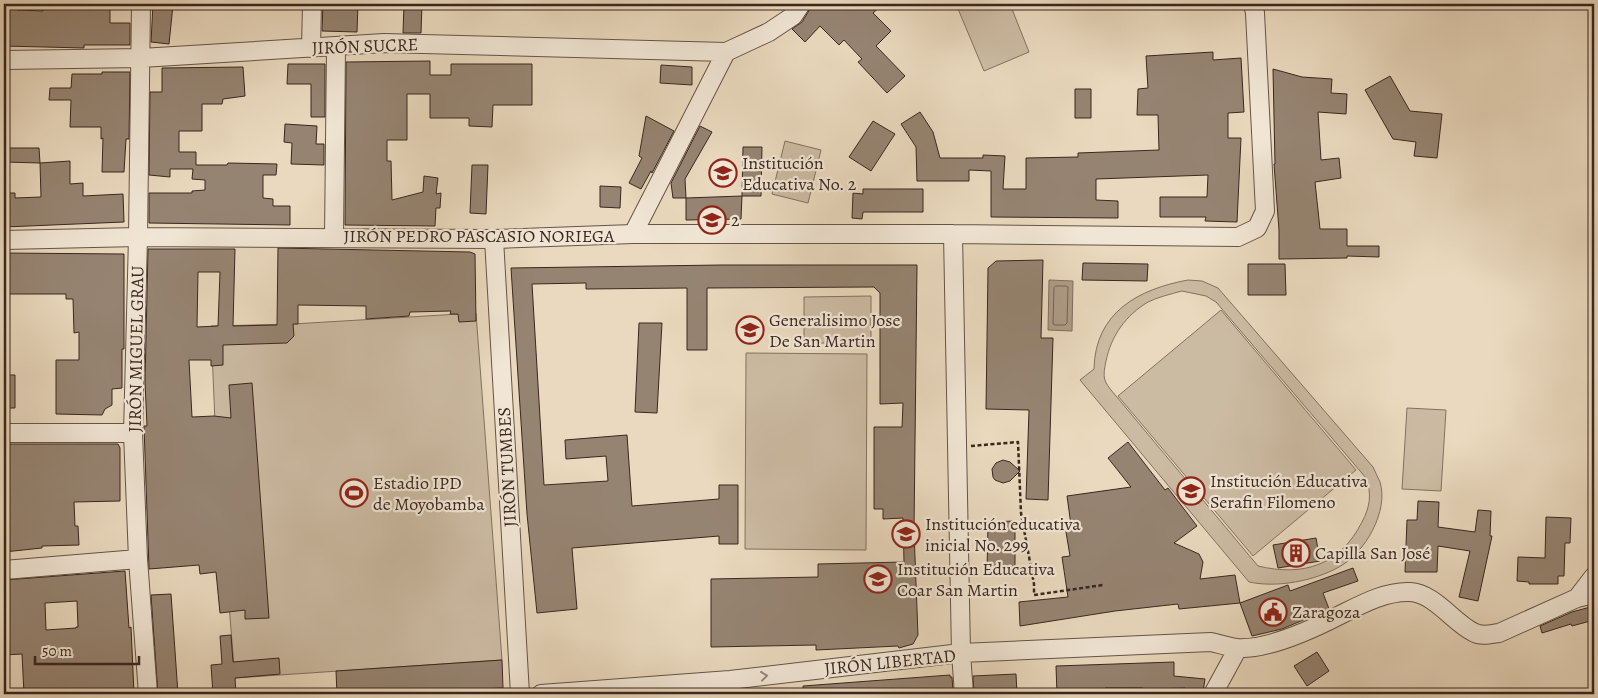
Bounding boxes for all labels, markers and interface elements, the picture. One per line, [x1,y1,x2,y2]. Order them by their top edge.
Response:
street label: JIRÓN SUCRE [311,32,419,60]
place label: Institución Educativa No. 2 [742,151,857,196]
school or university icon: Institución Educativa No. 2 [708,158,738,188]
school or university icon: 2 [697,205,727,235]
place label: 2 [731,208,740,232]
street label: JIRÓN PEDRO PASCASIO NORIEGA [343,224,615,248]
street label: JIRÓN MIGUEL GRAU [123,265,149,433]
place label: Generalisimo Jose De San Martin [769,308,900,353]
school or university icon: Generalisimo Jose De San Martin [735,315,765,345]
street label: JIRÓN TUMBES [492,406,522,528]
place label: Institución Educativa Serafin Filomeno [1210,469,1368,514]
place label: Estadio IPD de Moyobamba [373,471,485,516]
school or university icon: Institución Educativa Serafin Filomeno [1176,476,1206,506]
sports icon: Estadio IPD de Moyobamba [339,478,369,508]
place label: Institución educativa inicial No. 299 [925,512,1081,557]
school or university icon: Institución educativa inicial No. 299 [891,519,921,549]
building icon: Capilla San José [1281,538,1311,568]
place label: Capilla San José [1315,541,1430,565]
place label: Institución Educativa Coar San Martin [897,557,1055,602]
school or university icon: Institución Educativa Coar San Martin [863,564,893,594]
public building icon: Zaragoza [1258,597,1288,627]
place label: Zaragoza [1292,600,1361,624]
scale bar [35,633,139,665]
text: 50 m [42,641,72,661]
street label: JIRÓN LIBERTAD [823,643,957,681]
one-way arrow [761,671,769,682]

